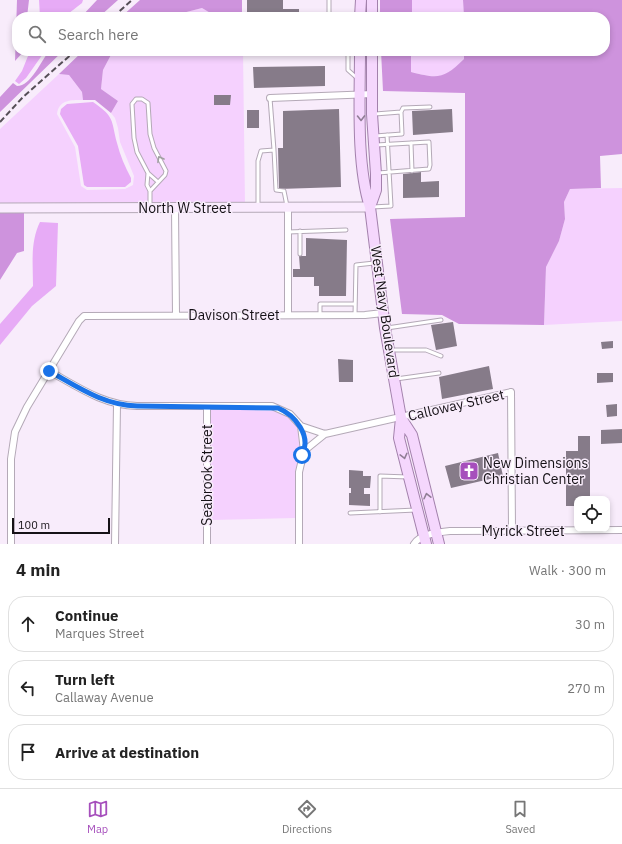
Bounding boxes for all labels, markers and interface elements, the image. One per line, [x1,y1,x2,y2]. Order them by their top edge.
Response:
search box [12,12,610,56]
icon: search [26,23,48,45]
text: Search here [58,25,138,44]
one-way arrow [356,115,365,121]
one-way arrow [157,156,165,163]
street label: North W Street [138,199,232,217]
street label: West Navy Boulevard [367,245,403,379]
street label: Davison Street [188,306,280,324]
route end [40,362,58,380]
street label: Calloway Street [406,385,506,425]
street label: Seabrook Street [198,424,216,526]
route start [293,446,311,464]
one-way arrow [399,452,408,459]
place label: New Dimensions Christian Center [483,454,588,488]
church icon: New Dimensions Christian Center [458,460,480,482]
one-way arrow [424,492,432,499]
map controls [574,496,610,532]
button: locate [574,496,610,532]
scale bar [12,516,110,535]
text: 100 m [18,518,50,532]
street label: Myrick Street [481,522,565,540]
text: 4 min [16,559,60,581]
text: Walk · 300 m [529,562,606,579]
text: Continue [55,606,119,625]
icon: ahead [17,613,39,635]
text: 30 m [575,616,605,633]
text: Marques Street [55,625,144,642]
text: Turn left [55,670,115,689]
icon: left [17,677,39,699]
text: 270 m [567,680,605,697]
text: Callaway Avenue [55,689,154,706]
icon: arrive [17,741,39,763]
text: Arrive at destination [55,743,199,762]
tab: Map [87,798,109,836]
tab: Directions [282,798,332,836]
tab: Saved [505,798,535,836]

